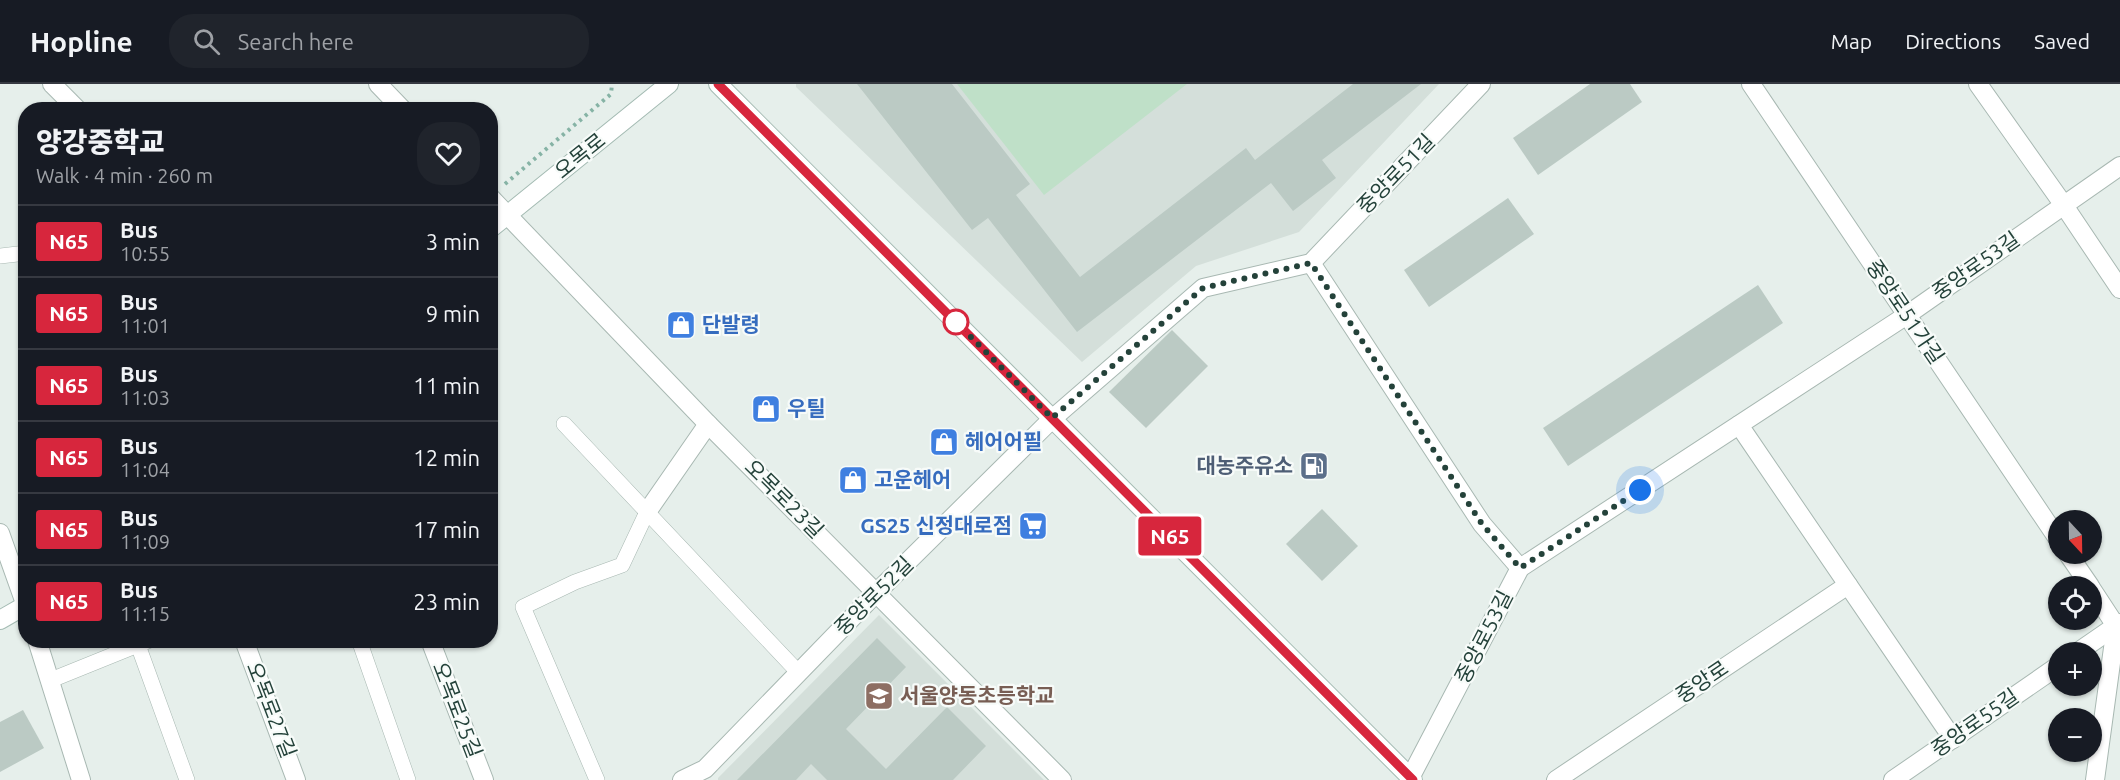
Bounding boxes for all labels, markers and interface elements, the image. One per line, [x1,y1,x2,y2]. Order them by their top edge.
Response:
search box [169,14,589,68]
icon: search [190,25,223,58]
text: Hopline [30,26,133,57]
text: Search here [238,29,354,54]
text: Map [1831,29,1872,53]
text: Directions [1905,29,2001,53]
text: Saved [2034,29,2090,53]
button: heart [417,122,480,185]
text: 양강중학교 [36,126,165,157]
street label: 오목로 [549,128,609,183]
street label: 중앙로51길 [1352,129,1439,218]
text: Walk · 4 min · 260 m [36,164,213,187]
text: Bus [120,217,158,242]
street label: 중앙로53길 [1927,226,2024,304]
text: N65 [49,229,89,253]
text: 3 min [426,229,480,254]
text: 10:55 [120,242,170,265]
street label: 중앙로51가길 [1862,255,1949,368]
text: Bus [120,289,158,314]
text: N65 [49,301,89,325]
text: 9 min [426,301,480,326]
shop icon: 단발령 [665,309,697,341]
unlabelled marker [943,309,969,335]
place label: 단발령 [702,312,760,336]
text: 11:01 [120,314,170,337]
text: Bus [120,361,158,386]
text: N65 [49,373,89,397]
text: 11 min [413,373,480,398]
text: 11:03 [120,386,170,409]
shop icon: 우틸 [750,393,782,425]
place label: 우틸 [787,396,826,420]
shop icon: 헤어어필 [928,426,960,458]
place label: 헤어어필 [965,429,1042,453]
text: Bus [120,433,158,458]
text: N65 [49,445,89,469]
text: 12 min [413,445,480,470]
fuel station icon: 대농주유소 [1298,450,1330,482]
place label: 대농주유소 [1196,453,1293,477]
street label: 오목로23길 [741,454,829,542]
text: 11:04 [120,458,170,481]
shop icon: 고운헤어 [837,464,869,496]
place label: 고운헤어 [874,467,951,491]
your location [1625,475,1655,505]
text: Bus [120,505,158,530]
supermarket icon: GS25 신정대로점 [1017,510,1049,542]
north arrow [2048,510,2102,564]
map controls [2048,510,2102,762]
place label: GS25 신정대로점 [860,513,1012,537]
line badge: N65 [1136,516,1204,556]
text: N65 [49,517,89,541]
text: 17 min [413,517,480,542]
text: N65 [1150,524,1190,548]
text: 11:09 [120,530,170,553]
street label: 중앙로52길 [829,551,917,639]
button: locate [2048,576,2102,630]
text: Bus [120,577,158,602]
street label: 중앙로53길 [1449,586,1517,687]
text: N65 [49,589,89,613]
text: 23 min [413,589,480,614]
text: 11:15 [120,602,170,625]
button: + [2048,642,2102,696]
street label: 중앙로 [1671,655,1732,707]
street label: 오목로27길 [243,658,301,761]
street label: 오목로25길 [429,658,487,761]
school or university icon: 서울양동초등학교 [863,680,895,712]
place label: 서울양동초등학교 [900,683,1055,707]
street label: 중앙로55길 [1926,683,2023,761]
button: − [2048,708,2102,762]

